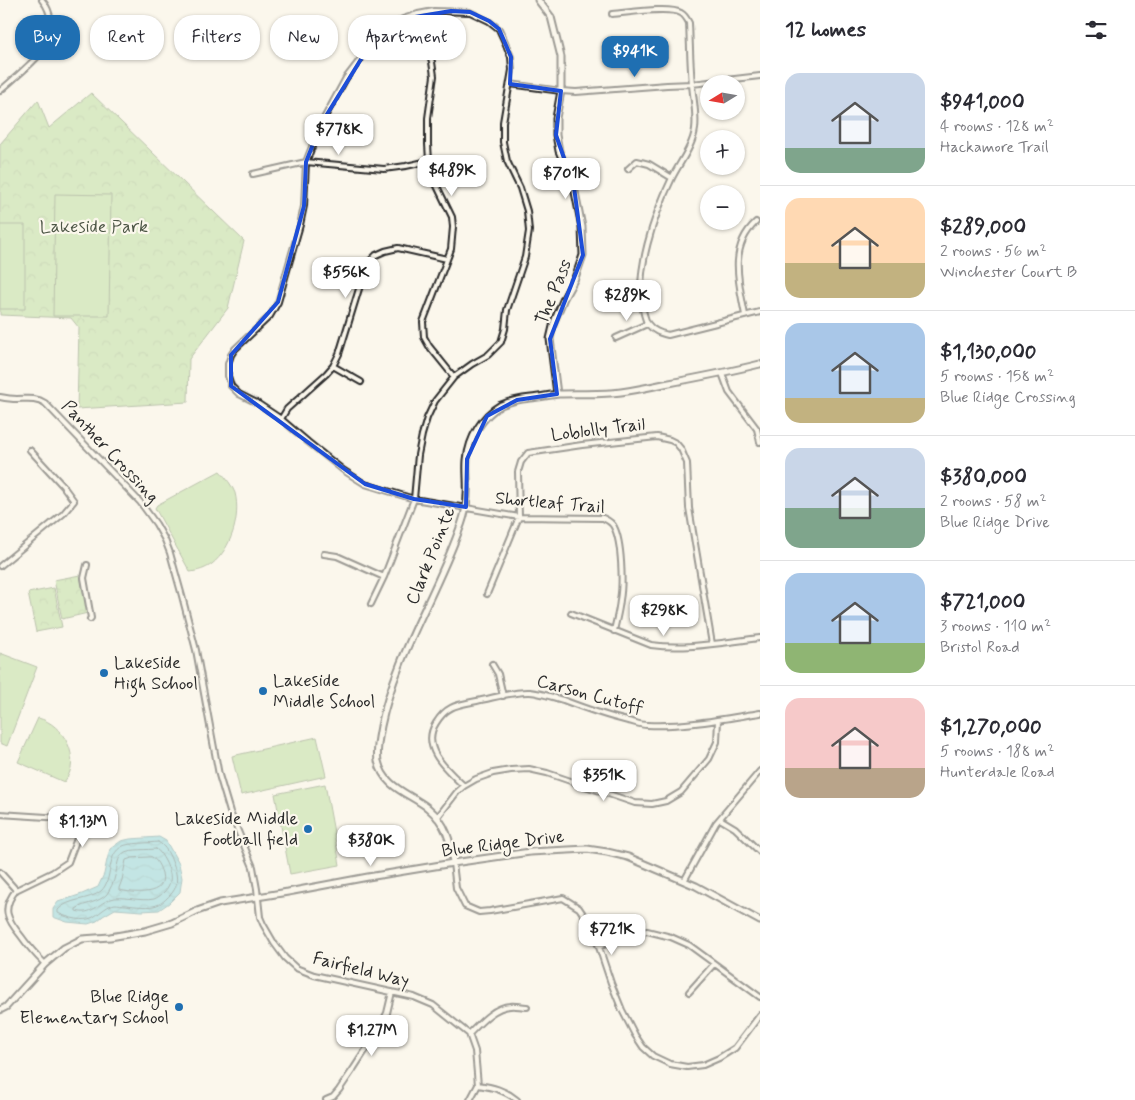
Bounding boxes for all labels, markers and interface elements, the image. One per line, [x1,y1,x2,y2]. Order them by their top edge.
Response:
chip: Buy [15,15,80,60]
chip: Rent [90,15,164,60]
chip: Filters [174,15,260,60]
chip: New [270,15,338,60]
chip: Apartment [348,15,466,60]
text: 12 homes [785,16,866,44]
icon: filters [1082,16,1110,44]
pin: $941K [600,36,670,78]
text: $941K [613,41,657,62]
north arrow [700,75,745,120]
map controls [700,75,745,230]
text: $941,000 [940,88,1025,116]
icon: home [825,93,885,153]
pin: $778K [304,114,374,156]
text: 4 rooms · 128 m² [940,116,1054,137]
text: $778K [315,119,363,140]
button: + [700,130,745,175]
text: Hackamore Trail [940,137,1049,158]
pin: $489K [417,154,487,197]
pin: $701K [531,158,601,200]
text: $489K [428,160,476,181]
text: $701K [543,163,589,184]
button: − [700,185,745,230]
text: $289,000 [940,213,1026,241]
park label: Lakeside Park [40,215,148,239]
icon: home [825,218,885,278]
text: 2 rooms · 56 m² [940,241,1047,262]
pin: $556K [311,256,381,299]
street label: The Pass [530,256,578,328]
text: $556K [323,262,369,283]
text: Winchester Court B [940,262,1077,283]
pin: $289K [592,280,662,322]
text: $289K [604,285,650,306]
text: $1,130,000 [940,338,1037,366]
icon: home [825,343,885,403]
text: 5 rooms · 158 m² [940,366,1054,387]
text: Blue Ridge Crossing [940,387,1076,408]
street label: Panther Crossing [56,395,164,509]
street label: Loblolly Trail [550,412,646,448]
text: $380,000 [940,463,1027,491]
icon: home [825,468,885,528]
street label: Shortleaf Trail [494,486,606,520]
text: 2 rooms · 58 m² [940,491,1046,512]
street label: Clark Pointe [401,504,461,608]
text: Blue Ridge Drive [940,512,1050,533]
text: $721,000 [940,588,1025,616]
icon: home [825,593,885,653]
pin: $298K [629,594,699,637]
text: $298K [641,600,687,621]
text: 3 rooms · 110 m² [940,616,1051,637]
text: Bristol Road [940,637,1020,658]
place label: Lakeside High School [114,651,198,698]
marker: Lakeside High School [98,667,110,679]
place label: Lakeside Middle School [273,669,375,714]
street label: Carson Cutoff [534,669,646,721]
marker: Lakeside Middle School [257,685,269,697]
text: $1,270,000 [940,713,1042,741]
icon: home [825,718,885,778]
text: 5 rooms · 188 m² [940,741,1054,762]
pin: $351K [569,760,639,802]
text: Hunterdale Road [940,762,1055,783]
text: $351K [583,765,625,786]
pin: $1.13M [42,806,124,848]
place label: Lakeside Middle Football field [175,807,298,852]
text: $1.13M [59,811,107,832]
marker: Lakeside Middle Football field [302,823,314,835]
pin: $380K [336,824,406,867]
street label: Blue Ridge Drive [440,825,566,864]
text: $380K [348,830,394,851]
pin: $721K [577,914,647,956]
text: $721K [589,919,635,940]
street label: Fairfield Way [310,946,412,994]
place label: Blue Ridge Elementary School [19,985,169,1030]
marker: Blue Ridge Elementary School [173,1001,185,1013]
pin: $1.27M [331,1014,413,1057]
text: $1.27M [347,1020,397,1041]

